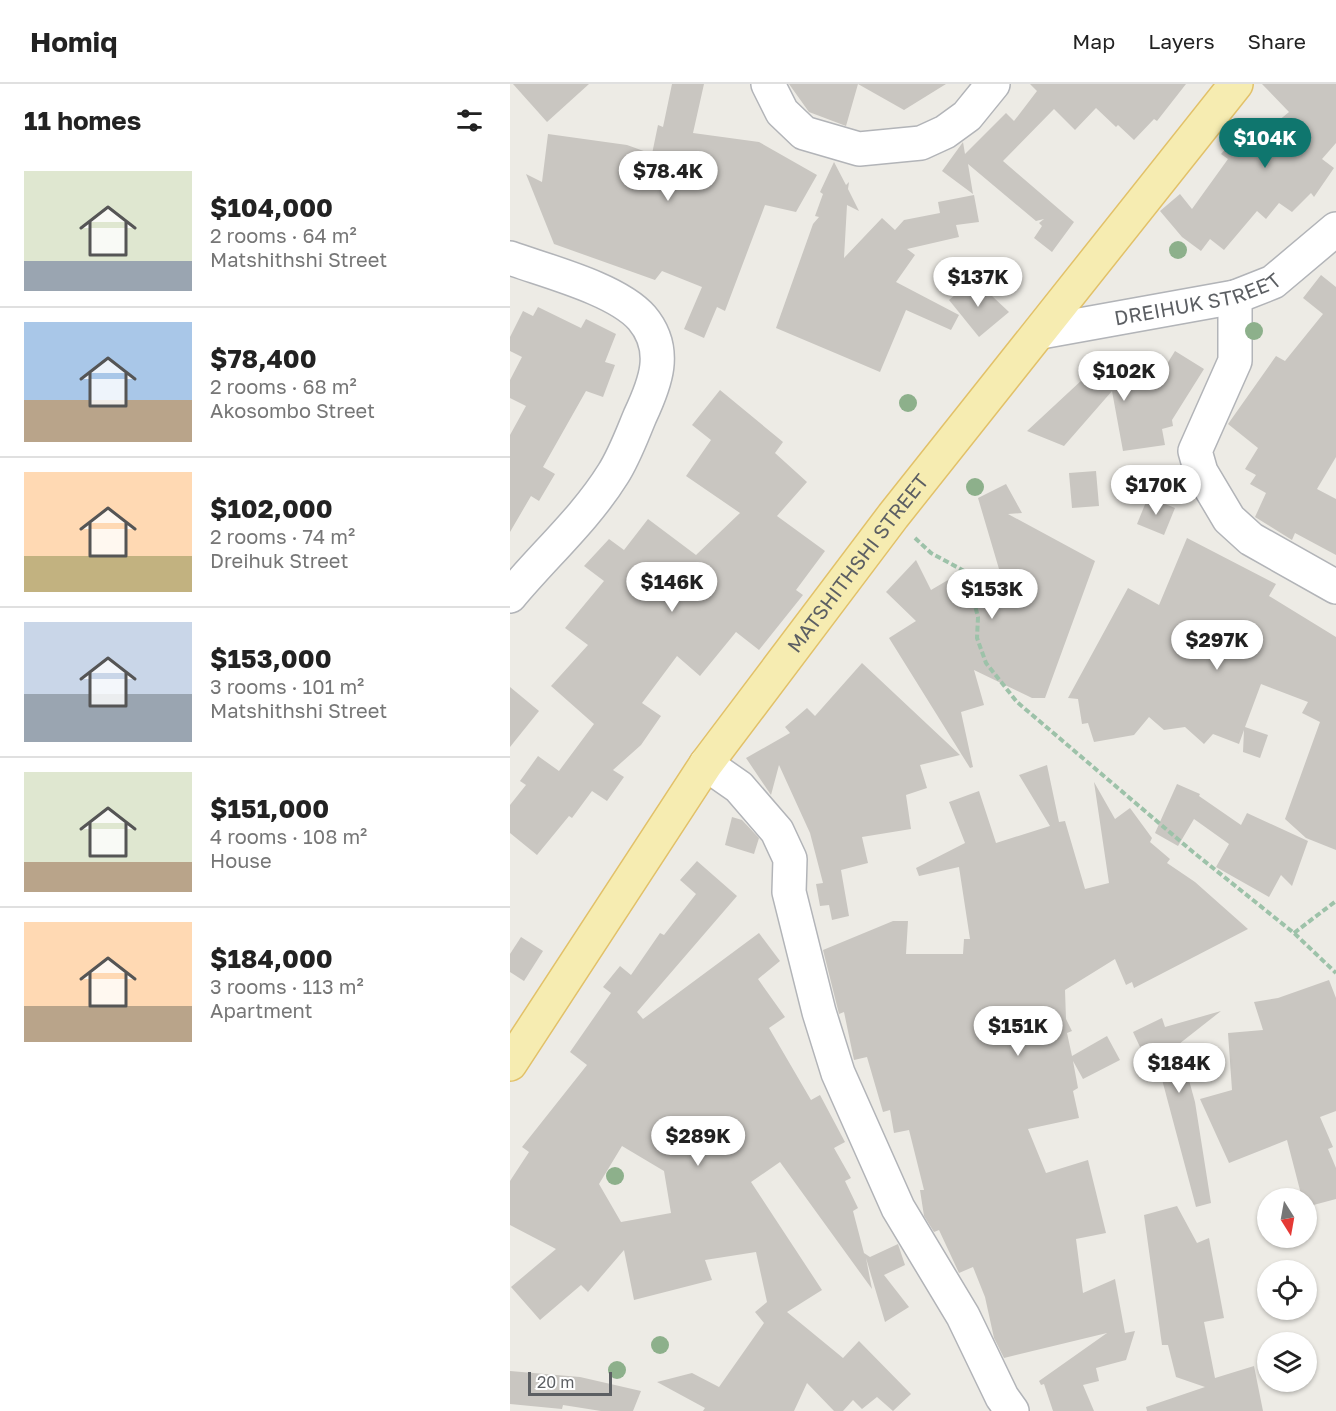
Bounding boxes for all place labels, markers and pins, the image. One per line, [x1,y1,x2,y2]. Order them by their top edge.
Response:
pin: $104K [1223,118,1307,169]
pin: $78.4K [619,151,717,202]
pin: $137K [936,257,1020,308]
pin: $102K [1082,351,1166,402]
pin: $170K [1114,465,1198,516]
pin: $146K [630,562,714,613]
pin: $153K [950,569,1034,620]
pin: $297K [1175,620,1259,671]
pin: $151K [976,1006,1060,1057]
pin: $184K [1137,1043,1221,1094]
pin: $289K [656,1116,740,1167]

